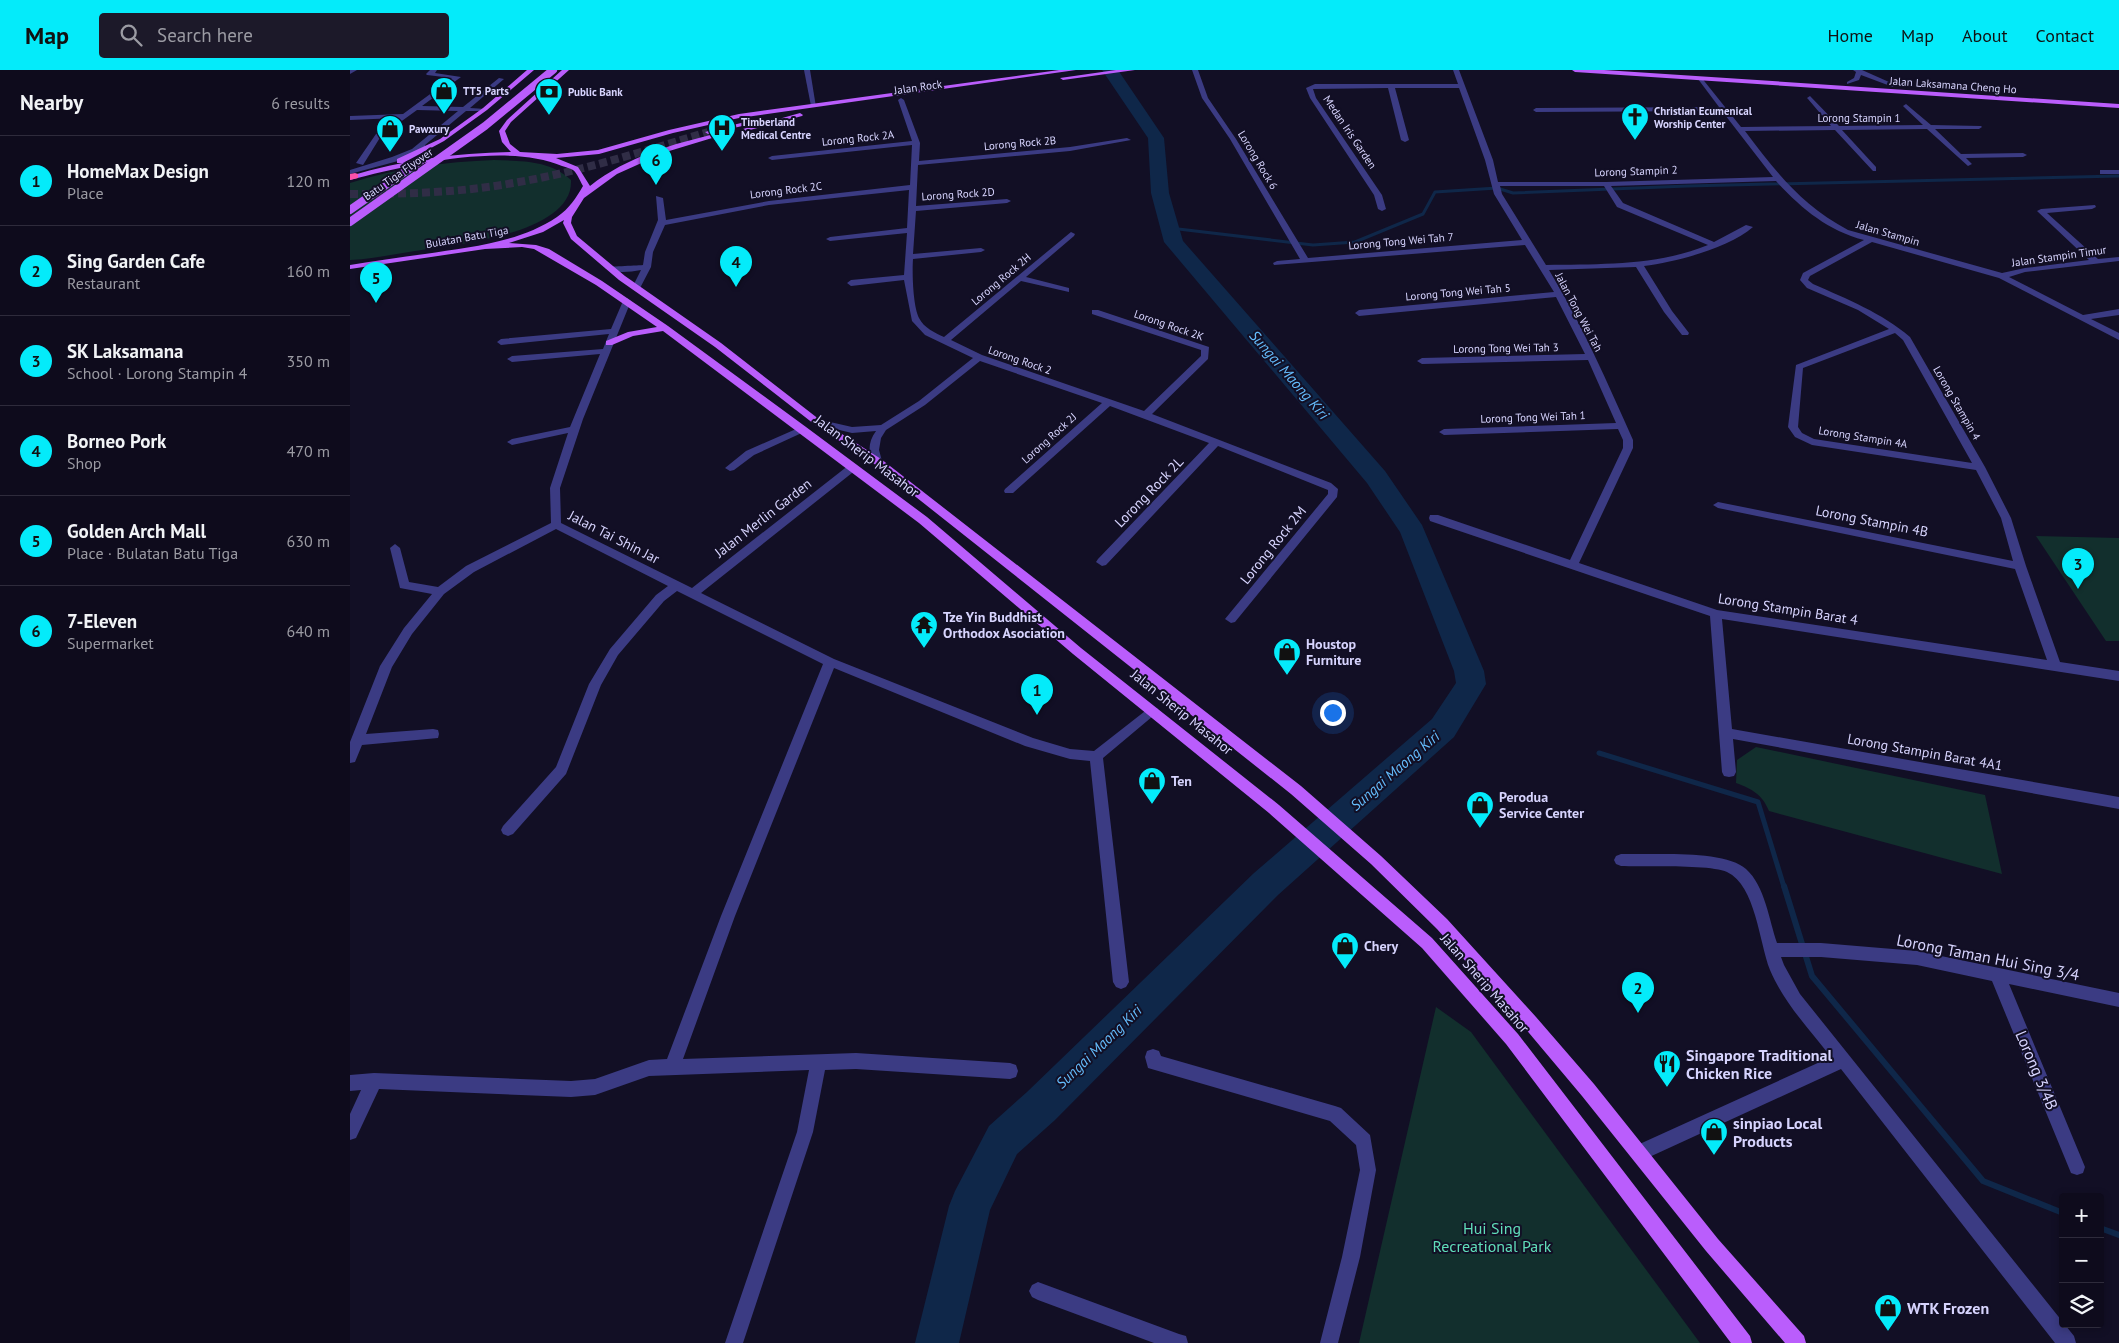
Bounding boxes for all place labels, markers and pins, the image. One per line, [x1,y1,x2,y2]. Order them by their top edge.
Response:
shop icon: TT5 Parts [429,76,459,115]
bank icon: Public Bank [534,77,564,116]
place label: TT5 Parts [463,84,509,98]
place label: Public Bank [568,85,623,99]
church icon: Christian Ecumenical Worship Center [1620,102,1650,141]
place label: Christian Ecumenical Worship Center [1654,104,1753,131]
hospital icon: Timberland Medical Centre [707,113,737,152]
shop icon: Pawxury [375,114,405,153]
place label: Timberland Medical Centre [741,115,811,142]
place label: Pawxury [409,122,450,136]
pin: 6 [640,144,672,185]
pin: 4 [720,246,752,287]
pin: 5 [360,262,392,303]
pin: 3 [2062,548,2094,589]
place label: Tze Yin Buddhist Orthodox Asociation [943,608,1065,642]
temple icon: Tze Yin Buddhist Orthodox Asociation [909,610,939,649]
place label: Houstop Furniture [1306,635,1361,669]
shop icon: Houstop Furniture [1272,637,1302,676]
pin: 1 [1021,674,1053,715]
shop icon: Ten [1137,766,1167,805]
place label: Ten [1171,772,1192,790]
place label: Perodua Service Center [1499,788,1584,822]
shop icon: Perodua Service Center [1465,790,1495,829]
shop icon: Chery [1330,931,1360,970]
place label: Chery [1364,937,1398,955]
pin: 2 [1622,972,1654,1013]
place label: Singapore Traditional Chicken Rice [1686,1045,1832,1083]
restaurant icon: Singapore Traditional Chicken Rice [1652,1049,1682,1088]
place label: sinpiao Local Products [1733,1113,1822,1151]
shop icon: sinpiao Local Products [1699,1117,1729,1156]
shop icon: WTK Frozen [1873,1293,1903,1332]
place label: WTK Frozen [1907,1298,1989,1318]

